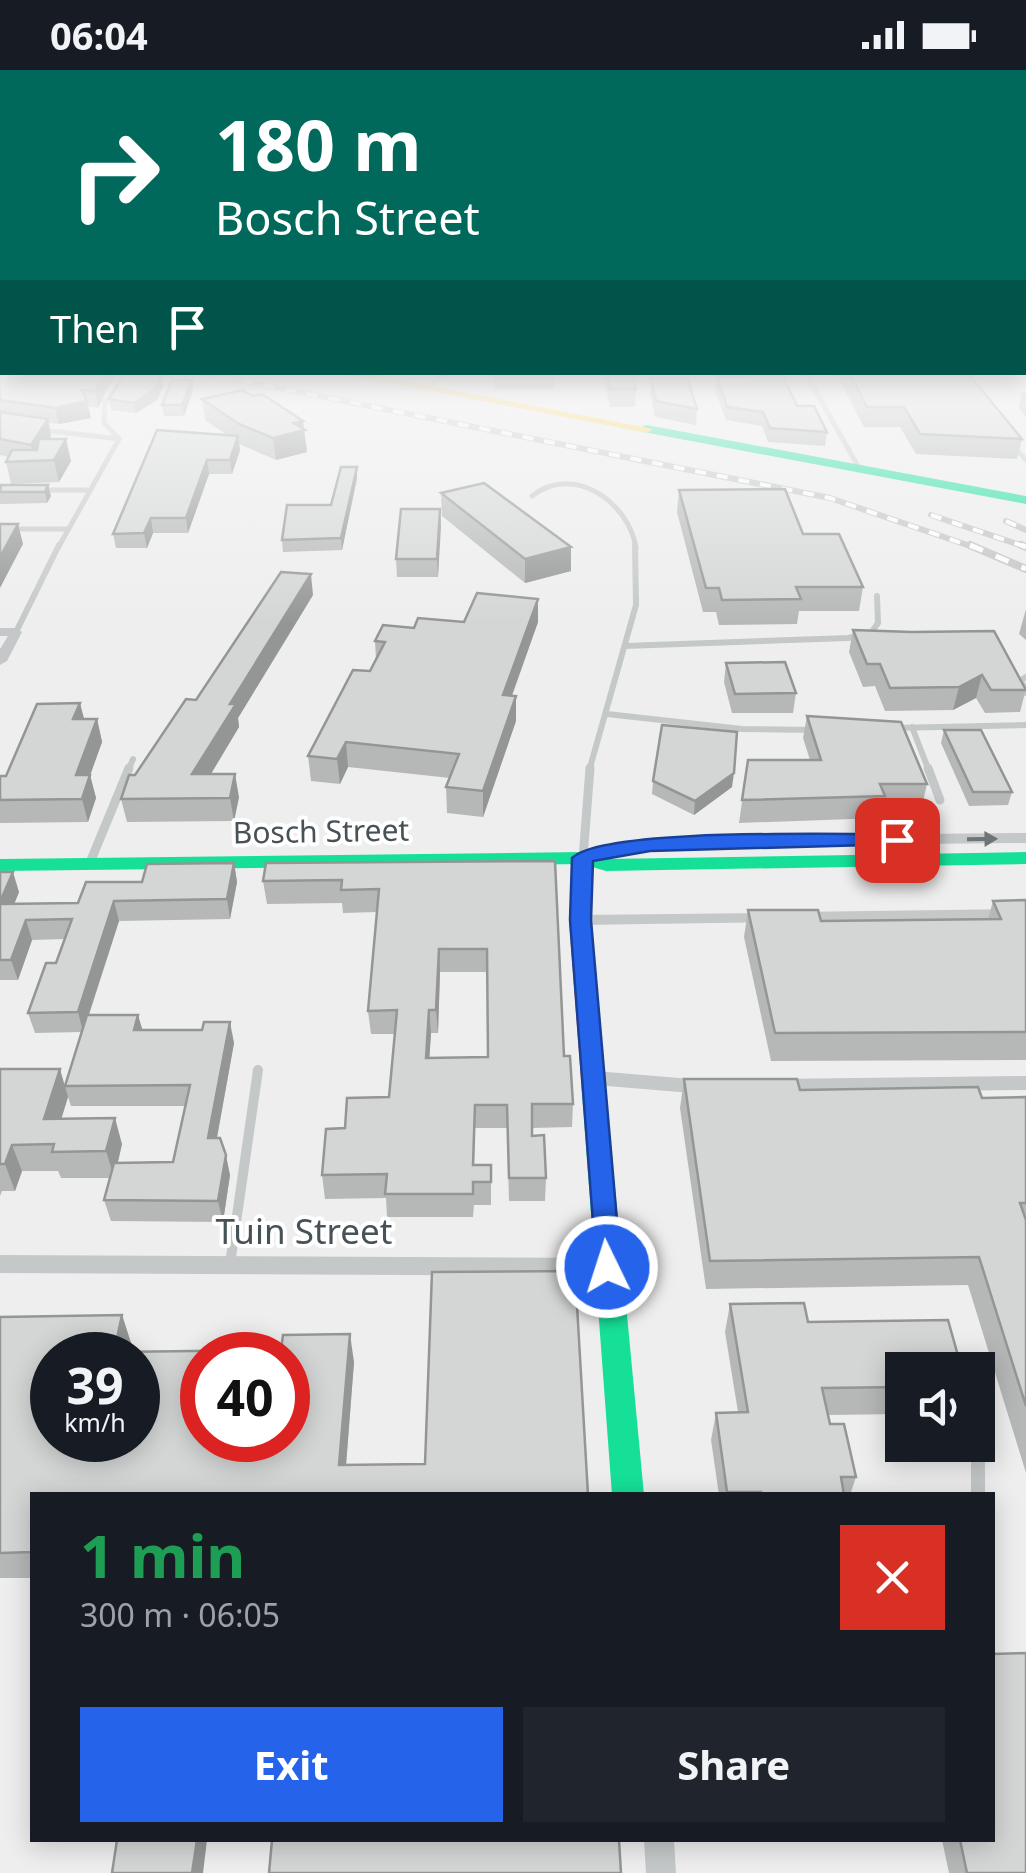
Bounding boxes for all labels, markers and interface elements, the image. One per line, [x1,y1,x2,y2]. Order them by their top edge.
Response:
text: 06:04 [50,9,148,61]
text: 180 m [215,96,422,192]
icon: right [50,110,180,240]
text: Bosch Street [215,187,480,248]
icon: arrive [160,300,215,355]
text: Then [50,302,140,354]
pin [855,798,940,883]
street label: Bosch Street [232,808,410,853]
icon: arrive [870,813,925,868]
one-way arrow [966,831,998,847]
street label: Tuin Street [216,1207,392,1254]
position arrow [555,1215,659,1319]
speed limit sign: 40 [180,1332,310,1462]
text: 39 [66,1351,124,1419]
map controls [885,1352,995,1462]
button: sound [885,1352,995,1462]
text: km/h [64,1405,126,1439]
text: 1 min [80,1514,245,1596]
button: close [840,1525,945,1630]
text: 300 m · 06:05 [80,1593,280,1636]
button: Exit [80,1707,503,1822]
button: Share [523,1707,945,1822]

